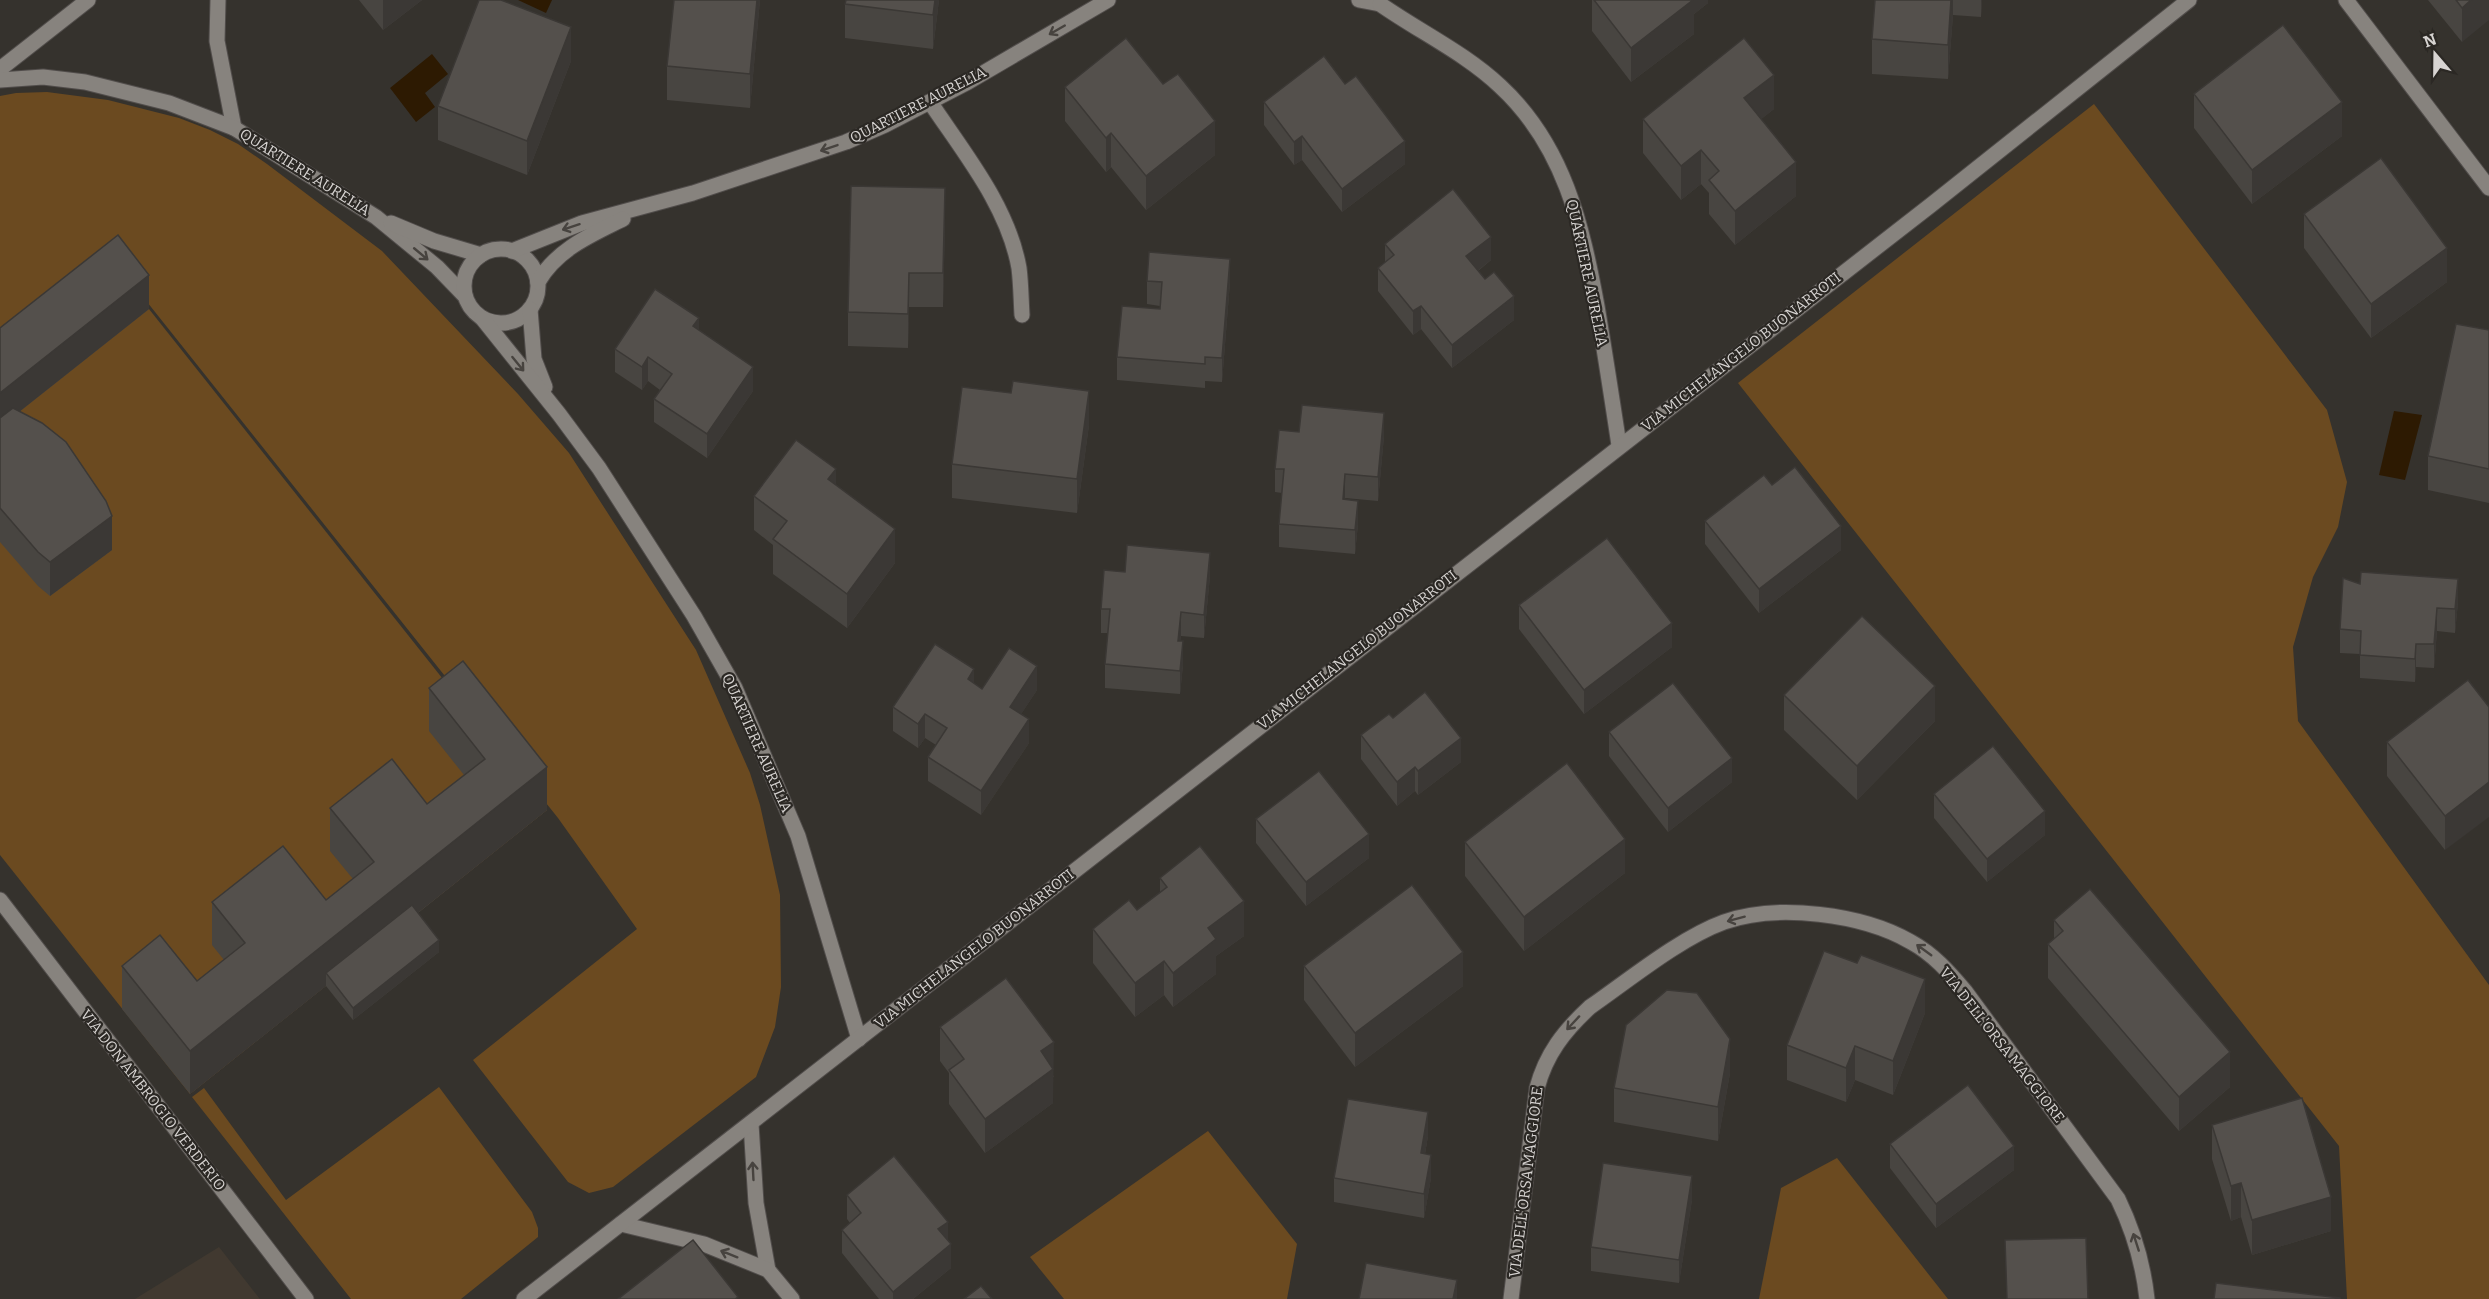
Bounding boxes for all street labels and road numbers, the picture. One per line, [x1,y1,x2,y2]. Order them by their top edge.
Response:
street label: QUARTIERE AURELIA [847,63,989,147]
street label: QUARTIERE AURELIA [236,125,374,220]
street label: QUARTIERE AURELIA [1563,198,1612,349]
street label: VIA MICHELANGELO BUONARROTI [1638,269,1844,435]
street label: VIA MICHELANGELO BUONARROTI [1254,567,1460,733]
street label: QUARTIERE AURELIA [718,671,796,816]
street label: VIA MICHELANGELO BUONARROTI [871,866,1077,1032]
street label: VIA DELL'ORSA MAGGIORE [1936,964,2068,1126]
street label: VIA DON AMBROGIO VERDERIO [77,1006,229,1194]
street label: VIA DELL'ORSA MAGGIORE [1505,1085,1547,1279]

